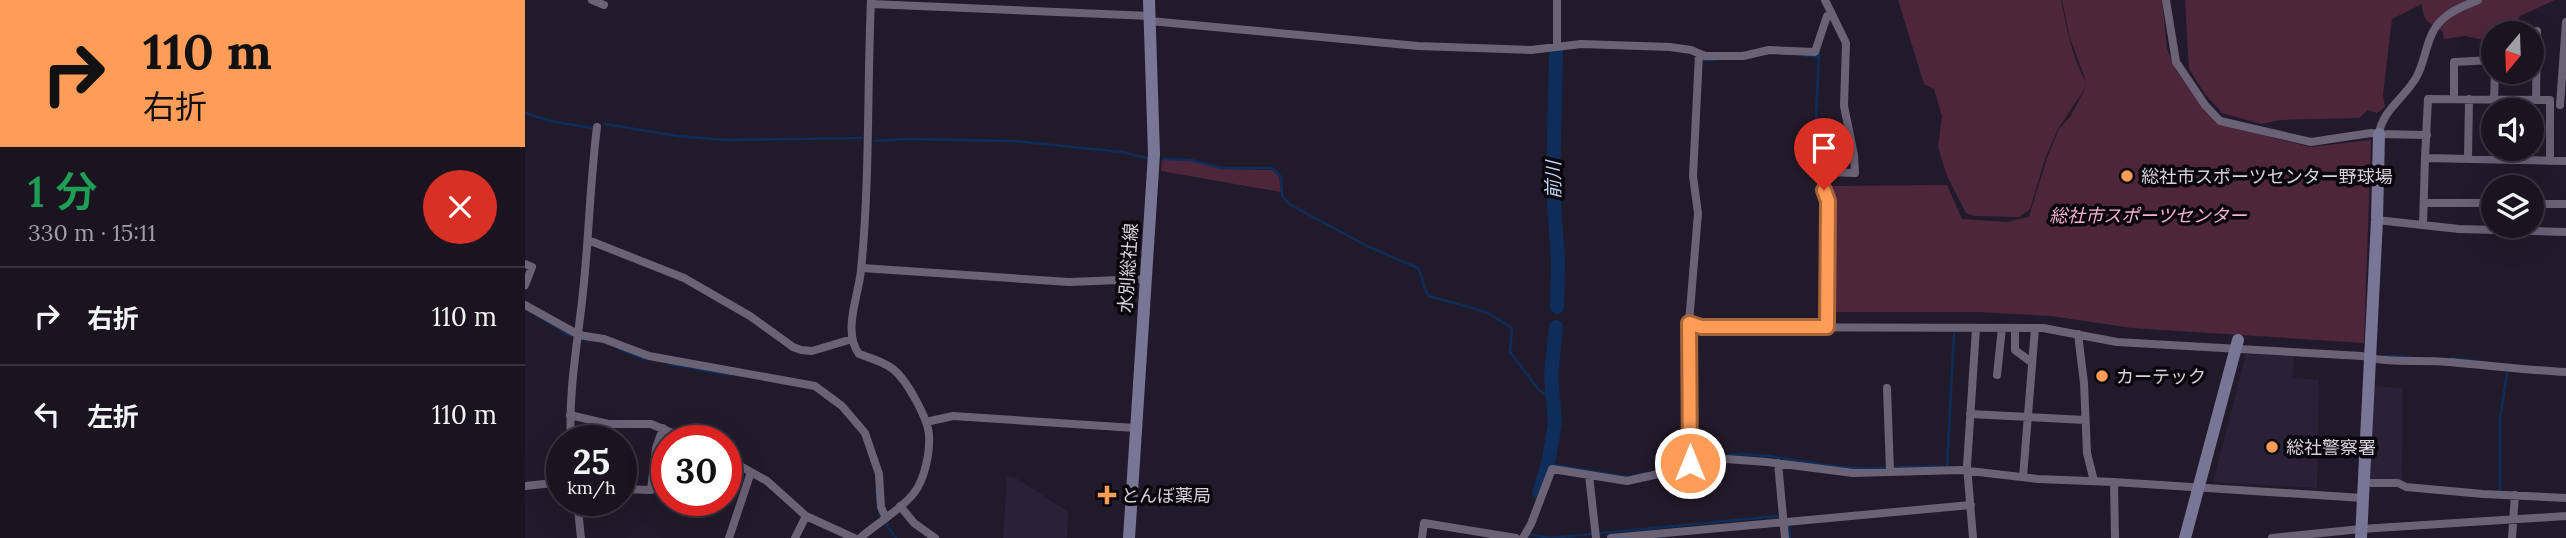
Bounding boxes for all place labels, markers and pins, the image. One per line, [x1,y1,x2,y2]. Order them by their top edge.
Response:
pin [1794,118,1854,190]
place label: 総社市スポーツセンター野球場 [2141,165,2393,188]
marker: 総社市スポーツセンター野球場 [2119,168,2135,184]
place label: カーテック [2116,365,2206,388]
marker: カーテック [2094,368,2110,384]
place label: 総社警察署 [2286,436,2376,459]
marker: 総社警察署 [2264,439,2280,455]
place label: とんぼ薬局 [1121,484,1211,507]
marker: とんぼ薬局 [1099,487,1115,503]

